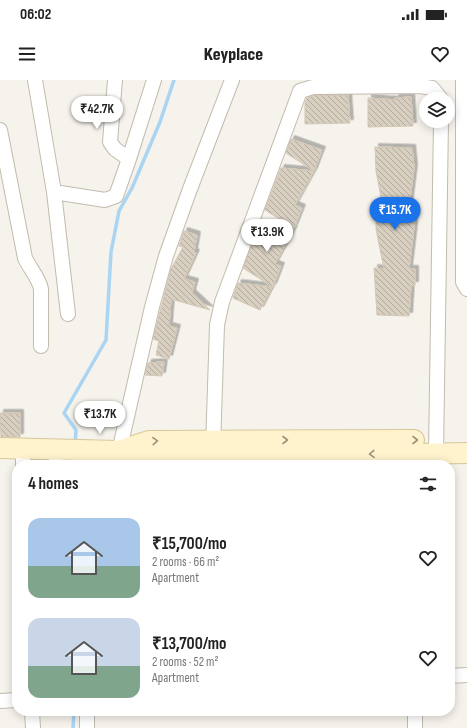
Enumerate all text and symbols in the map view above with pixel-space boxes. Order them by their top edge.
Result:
text: 06:02 [20,5,51,24]
icon: menu [16,43,38,65]
icon: heart [429,43,451,65]
text: Keyplace [204,44,263,65]
map controls [419,92,455,128]
button: layers [419,92,455,128]
pin: ₹42.7K [64,96,130,130]
text: ₹42.7K [80,101,114,117]
pin: ₹15.7K [362,197,428,231]
text: ₹15.7K [379,202,411,218]
pin: ₹13.9K [234,219,300,253]
text: ₹13.9K [250,224,284,240]
pin: ₹13.7K [67,401,133,435]
text: ₹13.7K [84,406,117,422]
one-way arrow [282,436,288,444]
one-way arrow [412,436,418,444]
one-way arrow [152,437,158,445]
one-way arrow [369,450,375,459]
icon: filters [417,473,439,495]
text: 4 homes [28,474,79,494]
icon: home [60,534,108,582]
text: ₹15,700/mo [152,534,227,554]
icon: heart [417,547,439,569]
text: 2 rooms · 66 m² [152,554,219,570]
text: Apartment [152,570,199,586]
icon: home [60,634,108,682]
text: ₹13,700/mo [152,634,227,654]
icon: heart [417,647,439,669]
text: 2 rooms · 52 m² [152,654,219,670]
text: Apartment [152,670,199,686]

